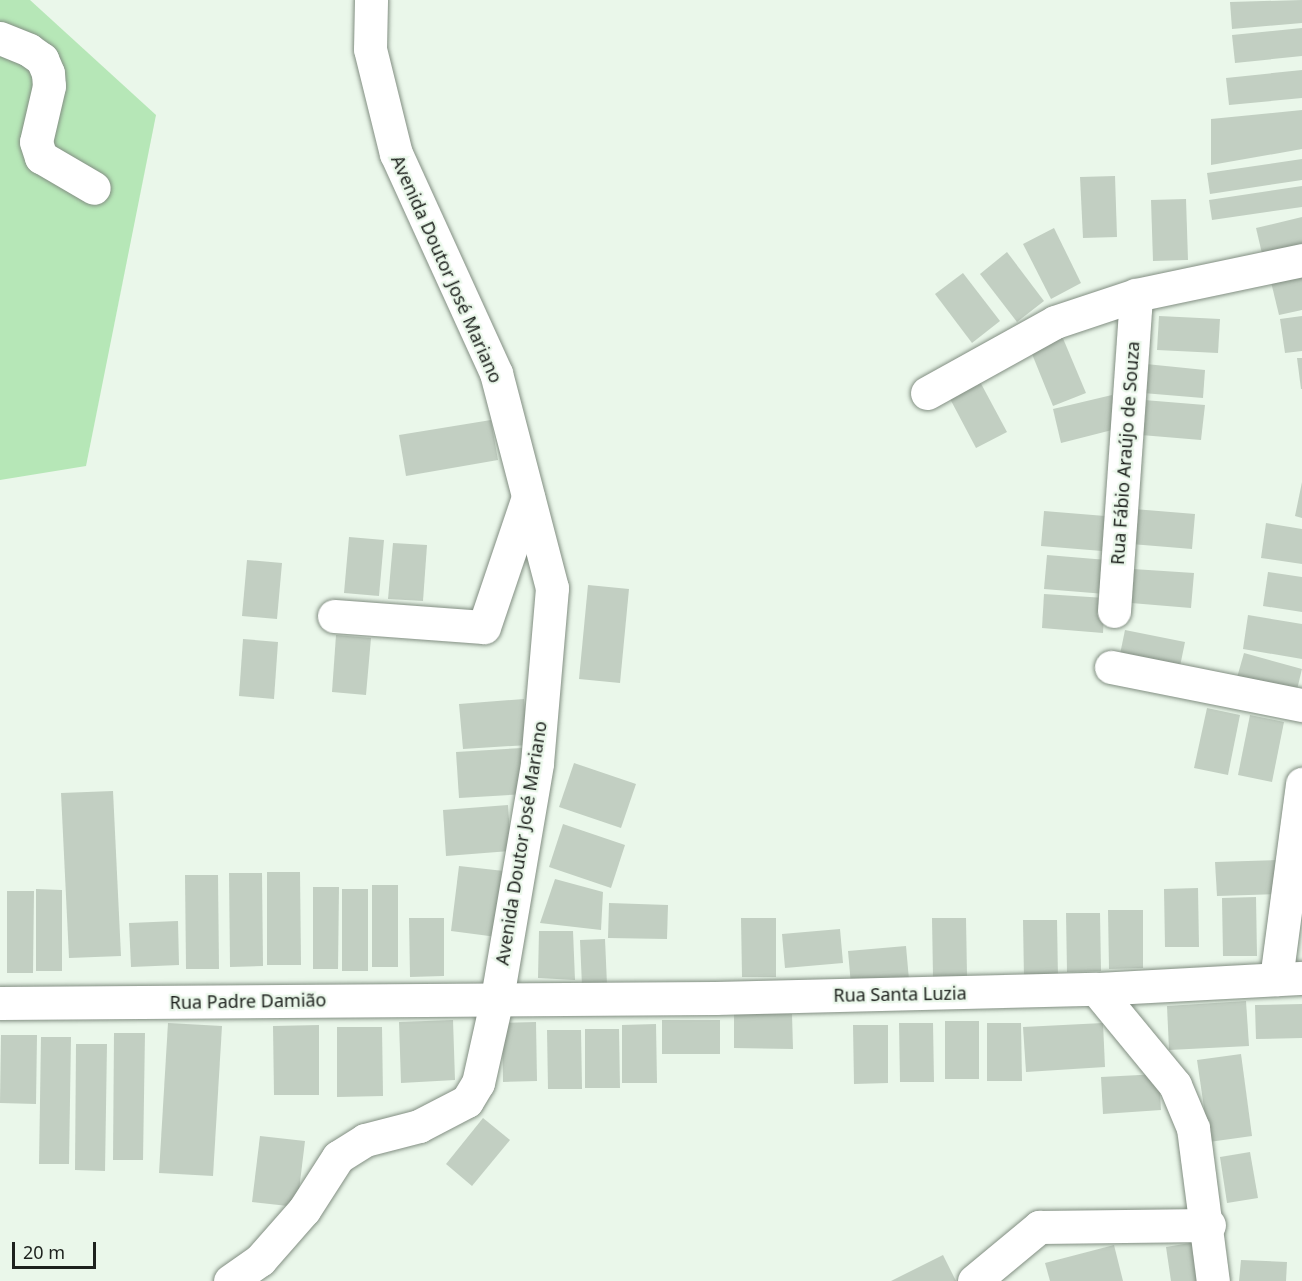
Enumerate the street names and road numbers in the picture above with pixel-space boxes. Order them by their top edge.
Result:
street label: Avenida Doutor José Mariano [387,152,507,386]
street label: Rua Fábio Araújo de Souza [1106,340,1144,566]
street label: Avenida Doutor José Mariano [491,719,551,967]
street label: Rua Santa Luzia [833,982,967,1006]
street label: Rua Padre Damião [169,989,327,1013]

